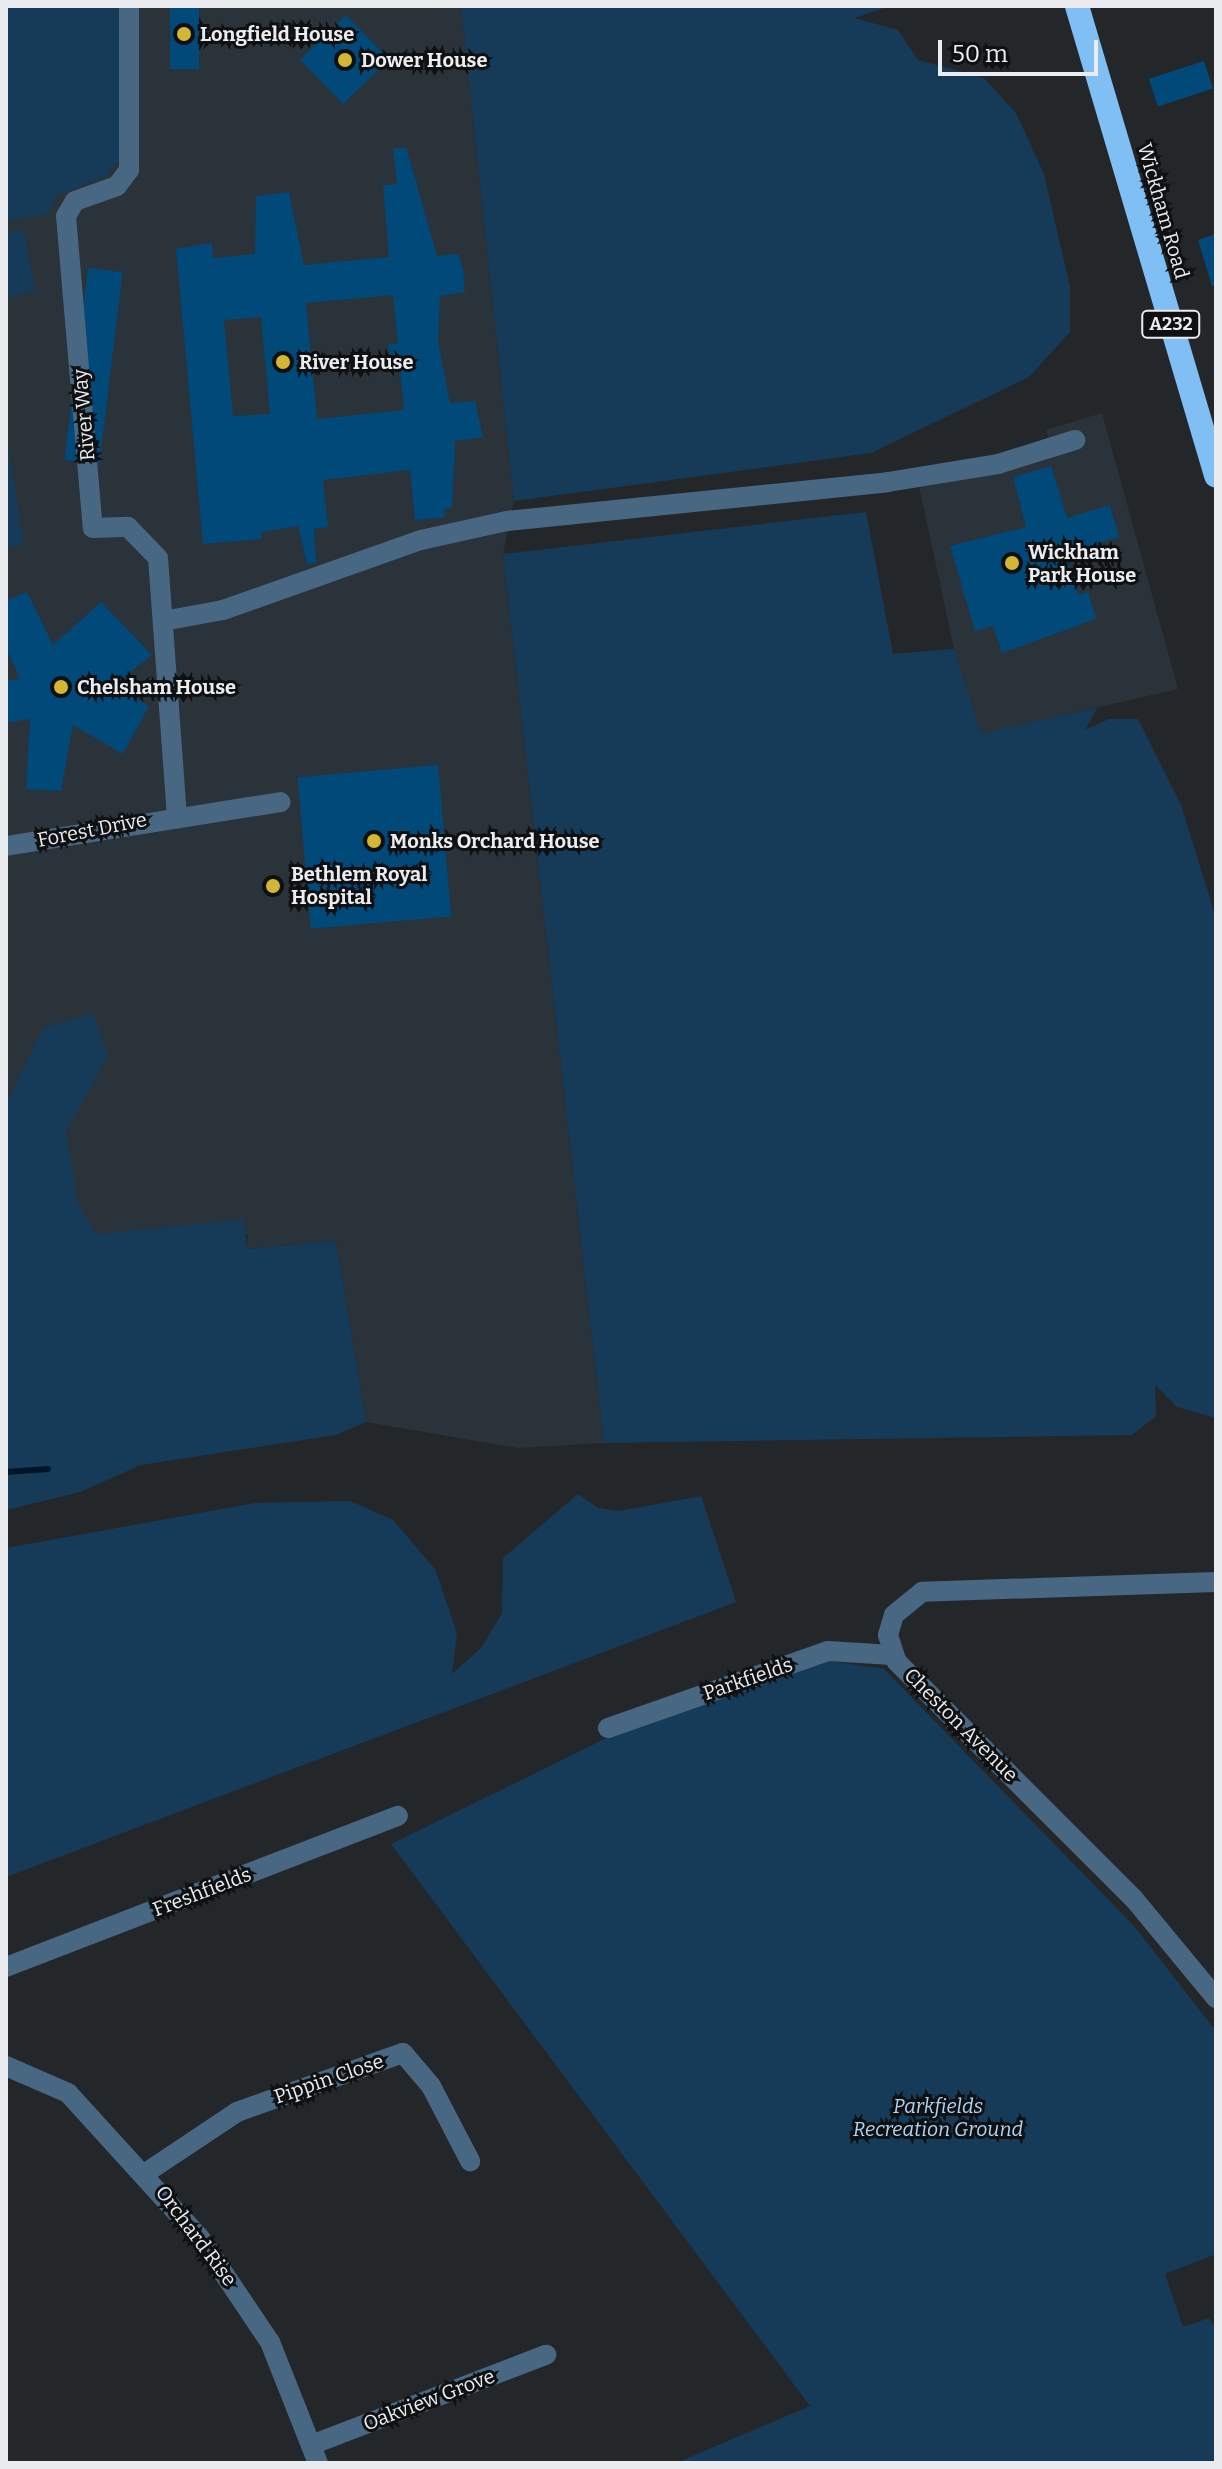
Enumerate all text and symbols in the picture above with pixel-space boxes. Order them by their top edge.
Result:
place label: Longfield House [200,22,354,46]
scale bar [942,24,1102,74]
marker: Longfield House [175,25,193,43]
text: 50 m [952,40,1008,68]
place label: Dower House [361,48,487,72]
marker: Dower House [336,51,354,69]
street label: Wickham Road [1132,140,1194,282]
road number: A232 [1141,310,1201,338]
place label: River House [299,350,413,374]
marker: River House [274,353,292,371]
street label: River Way [68,368,100,462]
place label: Wickham Park House [1028,540,1136,587]
marker: Wickham Park House [1003,554,1021,572]
place label: Chelsham House [77,675,236,699]
marker: Chelsham House [52,678,70,696]
street label: Forest Drive [35,808,149,852]
place label: Monks Orchard House [390,829,599,853]
marker: Monks Orchard House [365,832,383,850]
place label: Bethlem Royal Hospital [291,862,427,909]
marker: Bethlem Royal Hospital [262,875,284,897]
street label: Parkfields [700,1653,796,1705]
street label: Cheston Avenue [899,1663,1023,1787]
street label: Freshfields [149,1862,255,1922]
street label: Pippin Close [271,2049,387,2109]
park label: Parkfields Recreation Ground [853,2095,1023,2142]
street label: Orchard Rise [150,2181,242,2291]
street label: Oakview Grove [360,2364,498,2436]

